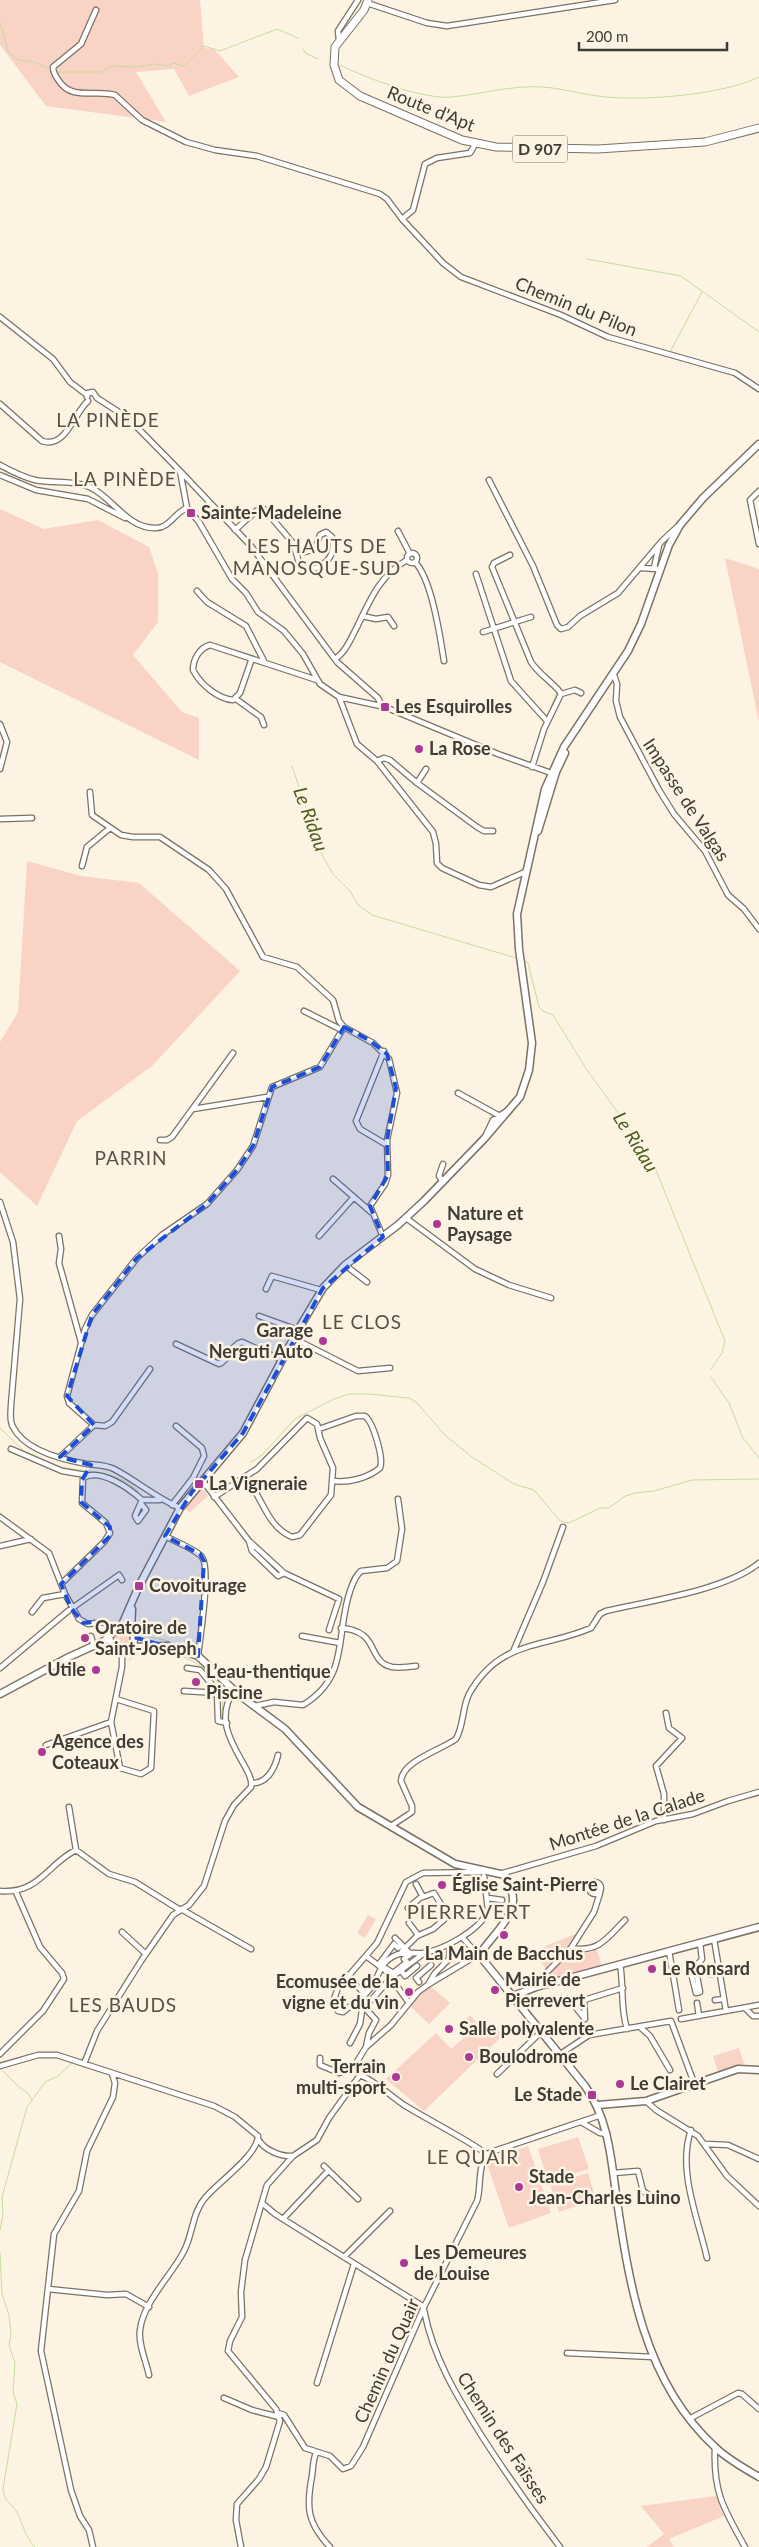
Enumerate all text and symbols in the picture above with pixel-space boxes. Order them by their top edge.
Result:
scale bar [579,20,726,52]
text: 200 m [586,27,628,45]
street label: Route d'Apt [384,80,479,136]
road number: D 907 [512,136,568,162]
street label: Chemin du Pilon [512,272,641,341]
district label: LA PINÈDE [56,408,160,431]
district label: LA PINÈDE [73,467,177,490]
place label: Sainte-Madeleine [201,501,342,523]
marker: Sainte-Madeleine [185,507,197,519]
district label: LES HAUTS DE MANOSQUE-SUD [233,534,401,579]
place label: Les Esquirolles [395,695,512,717]
marker: Les Esquirolles [379,701,391,713]
street label: Impasse de Valgas [639,734,735,865]
place label: La Rose [429,737,491,759]
marker: La Rose [413,743,425,755]
water label: Le Ridau [289,783,334,854]
water label: Le Ridau [609,1107,664,1176]
district label: PARRIN [95,1146,167,1169]
place label: Nature et Paysage [447,1202,523,1245]
marker: Nature et Paysage [431,1218,443,1230]
district label: LE CLOS [322,1310,402,1333]
place label: Garage Nerguti Auto [209,1319,313,1362]
marker: Garage Nerguti Auto [317,1335,329,1347]
place label: La Vigneraie [209,1472,308,1494]
marker: La Vigneraie [193,1478,205,1490]
place label: Covoiturage [149,1574,247,1596]
marker: Covoiturage [133,1580,145,1592]
place label: Oratoire de Saint-Joseph [95,1616,197,1659]
marker: Oratoire de Saint-Joseph [79,1632,91,1644]
place label: Utile [47,1658,86,1680]
place label: L’eau-thentique Piscine [206,1660,331,1703]
marker: Utile [90,1664,102,1676]
marker: L’eau-thentique Piscine [190,1676,202,1688]
place label: Agence des Coteaux [51,1730,144,1773]
marker: Agence des Coteaux [36,1746,48,1758]
street label: Montée de la Calade [546,1784,707,1855]
place label: Église Saint-Pierre [452,1873,598,1895]
marker: Église Saint-Pierre [436,1879,448,1891]
district label: PIERREVERT [407,1899,531,1923]
marker: La Main de Bacchus [498,1929,510,1941]
place label: La Main de Bacchus [425,1942,583,1964]
place label: Le Ronsard [662,1957,750,1979]
marker: Le Ronsard [646,1963,658,1975]
place label: Mairie de Pierrevert [505,1968,585,2011]
place label: Ecomusée de la vigne et du vin [276,1970,399,2013]
marker: Mairie de Pierrevert [489,1984,501,1996]
marker: Ecomusée de la vigne et du vin [403,1986,415,1998]
district label: LES BAUDS [69,1993,177,2016]
place label: Salle polyvalente [459,2017,595,2039]
marker: Salle polyvalente [443,2023,455,2035]
place label: Boulodrome [479,2045,578,2067]
marker: Boulodrome [463,2051,475,2063]
place label: Terrain multi-sport [296,2055,386,2098]
marker: Terrain multi-sport [390,2071,402,2083]
place label: Le Clairet [630,2072,706,2094]
marker: Le Clairet [614,2078,626,2090]
place label: Le Stade [514,2083,582,2105]
marker: Le Stade [586,2089,598,2101]
district label: LE QUAIR [427,2145,519,2168]
place label: Stade Jean-Charles Luino [529,2165,681,2208]
marker: Stade Jean-Charles Luino [513,2181,525,2193]
place label: Les Demeures de Louise [414,2241,527,2284]
marker: Les Demeures de Louise [398,2257,410,2269]
street label: Chemin du Quair [349,2294,424,2426]
street label: Chemin des Faïsses [453,2368,555,2508]

